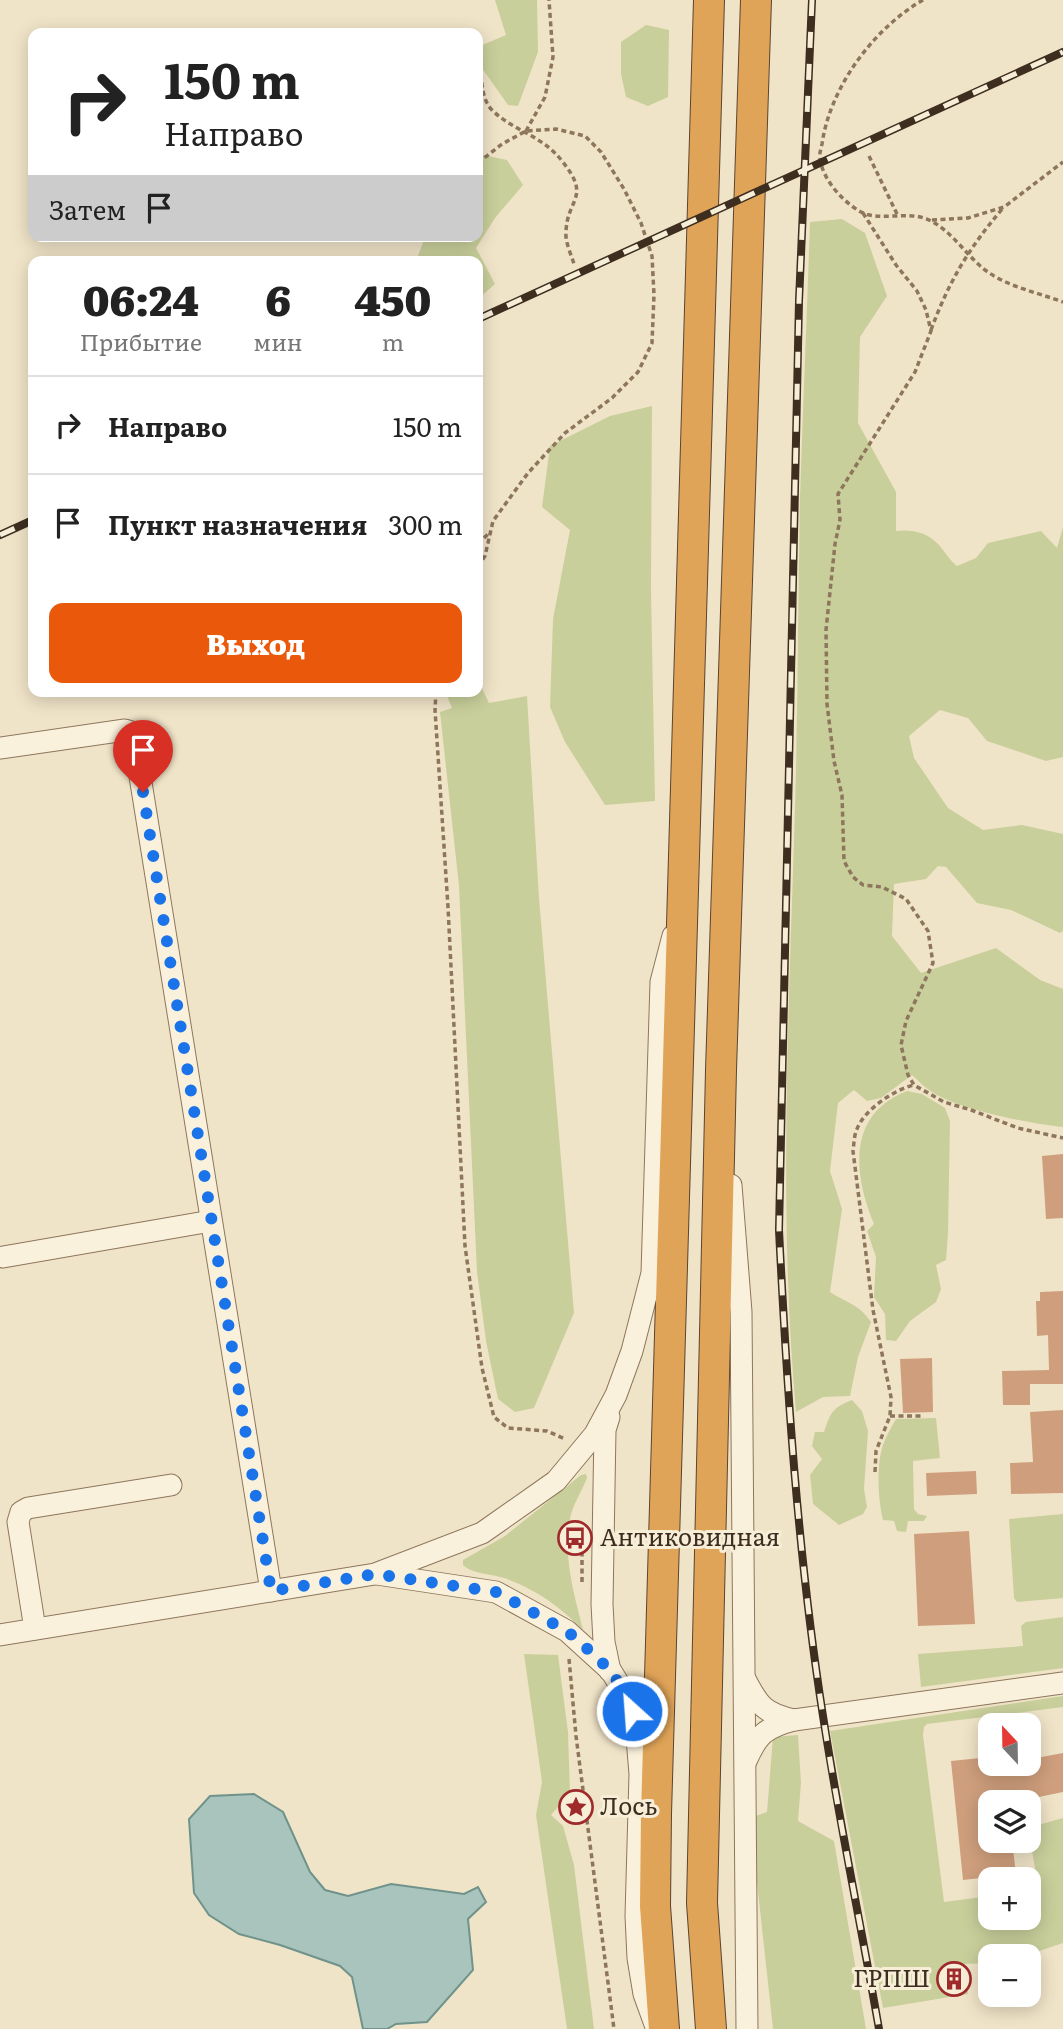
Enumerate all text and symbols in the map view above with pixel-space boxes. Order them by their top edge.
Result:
text: 150 m [164,41,300,114]
icon: right [49,56,140,147]
text: Направо [164,108,304,156]
text: Затем [49,189,126,228]
icon: arrive [140,189,178,227]
text: 06:24 [83,267,199,329]
text: 6 [265,267,291,329]
text: 450 [354,267,431,329]
text: Прибытие [80,324,202,358]
text: мин [254,324,303,358]
text: m [382,324,404,358]
icon: right [49,406,87,444]
text: Направо [108,406,227,445]
text: 150 m [393,406,462,445]
icon: arrive [49,504,87,542]
text: Пункт назначения [108,504,367,543]
text: 300 m [388,504,463,543]
button: Выход [49,603,462,683]
pin [113,720,173,792]
icon: arrive [124,731,162,769]
place label: Антиковидная [600,1518,780,1553]
bus stop icon: Антиковидная [556,1519,594,1557]
position arrow [595,1674,669,1748]
north arrow [978,1713,1041,1776]
map controls [978,1713,1041,2007]
place label: Лось [600,1787,657,1822]
place icon: Лось [557,1788,595,1826]
button: layers [978,1790,1041,1853]
button: + [978,1867,1041,1930]
button: − [978,1944,1041,2007]
place label: ГРПШ [853,1959,930,1994]
building icon: ГРПШ [935,1960,973,1998]

